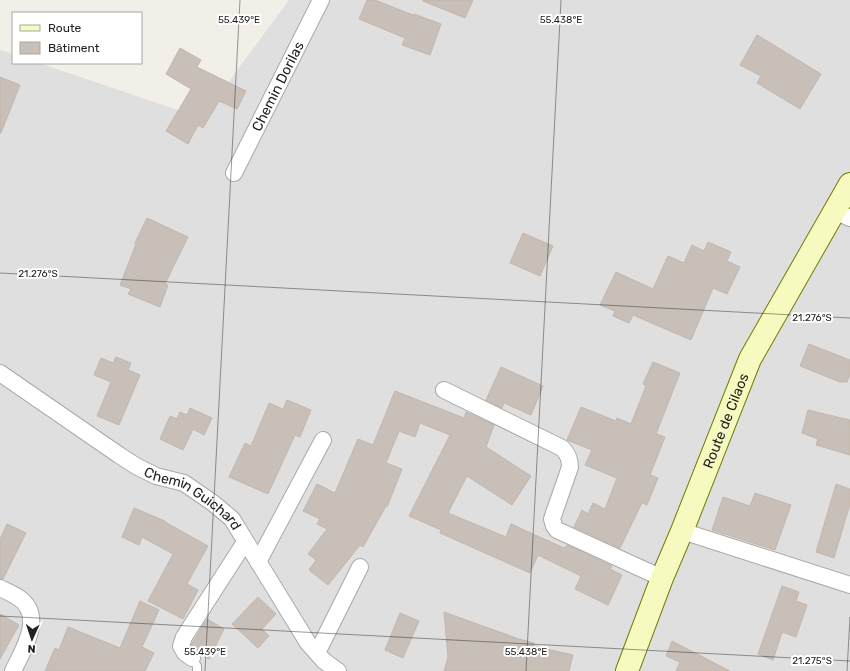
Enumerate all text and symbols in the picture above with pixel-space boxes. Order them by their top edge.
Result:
legend [12,12,142,64]
text: 55.439°E [218,14,260,26]
text: 55.438°E [540,14,582,26]
text: Route [48,21,82,35]
street label: Chemin Dorilas [248,39,308,134]
text: Bâtiment [48,41,100,55]
text: 21.276°S [18,268,58,280]
text: 21.276°S [792,312,832,324]
street label: Route de Cilaos [700,371,753,471]
street label: Chemin Guichard [141,463,245,533]
north arrow [12,619,52,659]
text: N [27,642,36,655]
text: 55.439°E [184,646,226,658]
text: 55.438°E [505,646,547,658]
text: 21.275°S [792,655,832,667]

